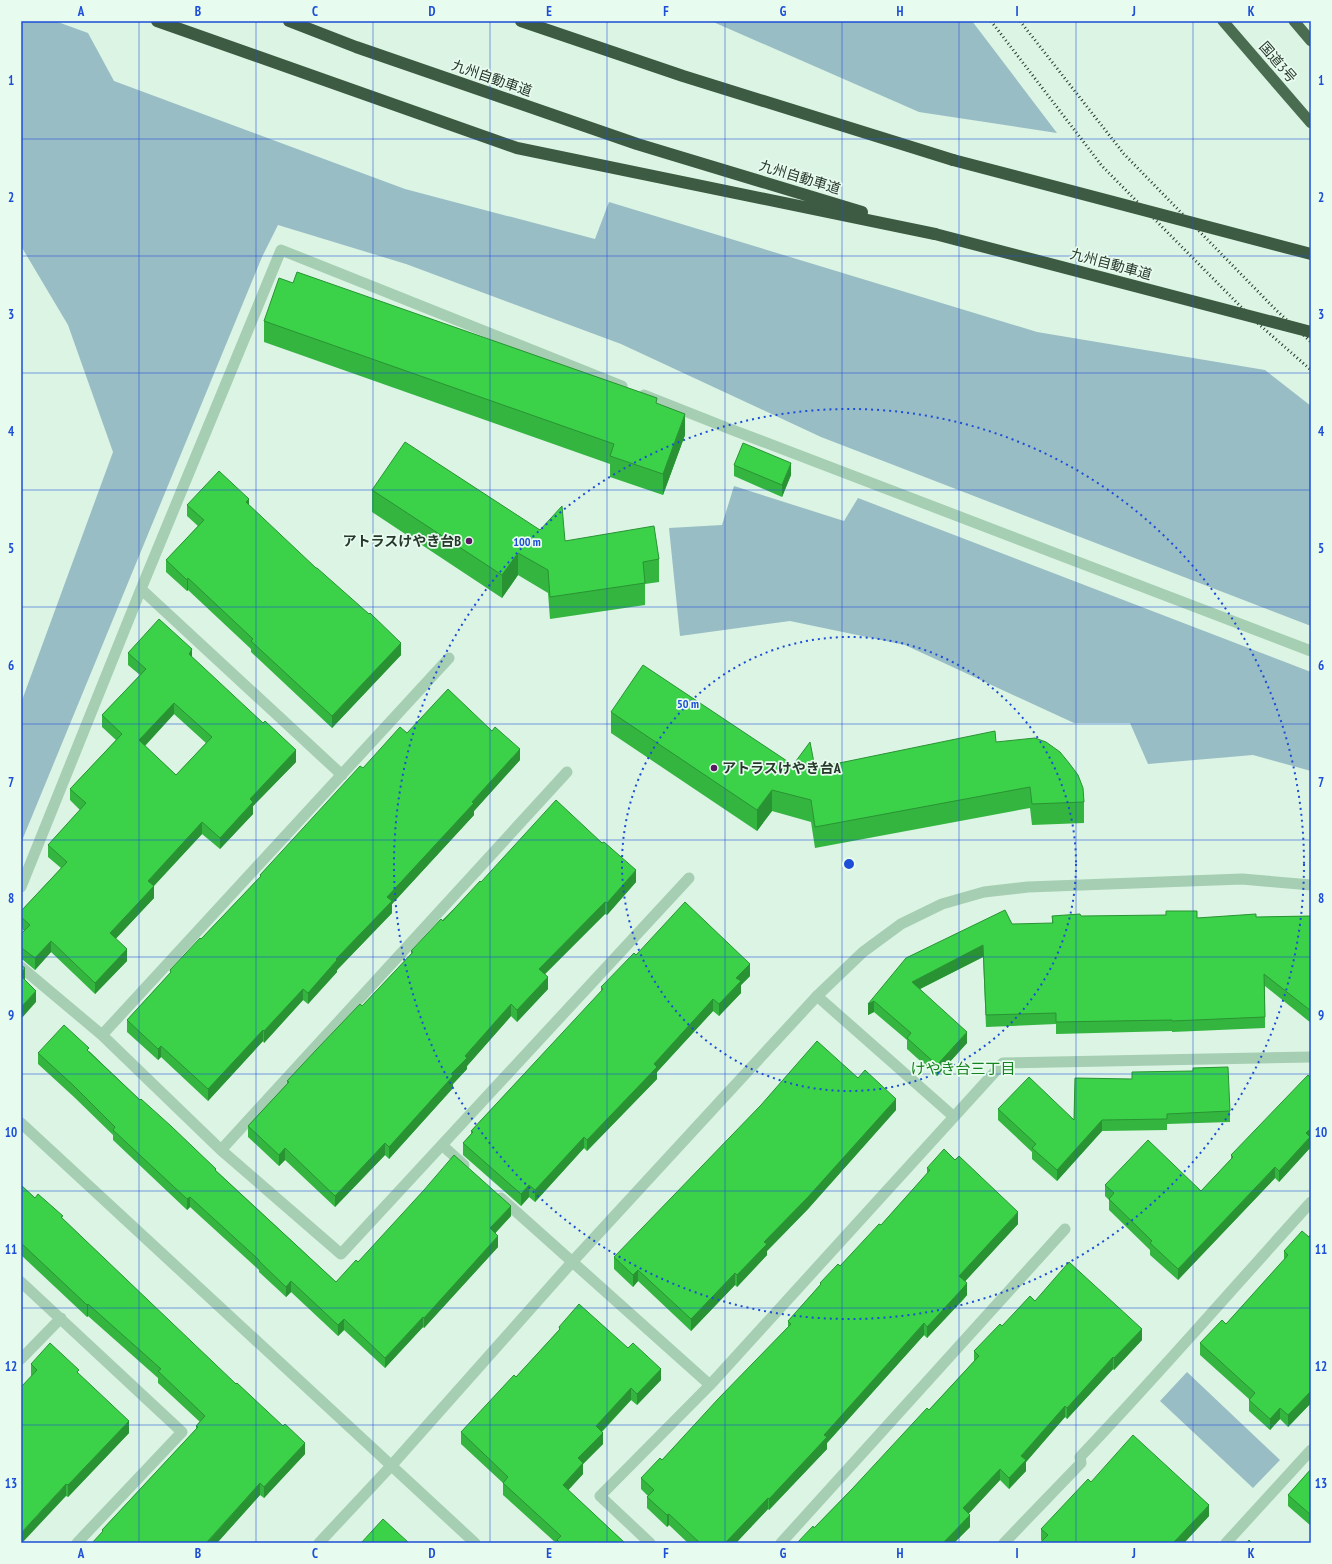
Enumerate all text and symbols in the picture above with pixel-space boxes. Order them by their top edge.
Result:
text: A [77,3,85,20]
text: B [195,3,201,20]
text: C [312,3,318,20]
text: D [429,3,436,20]
text: E [546,3,552,20]
text: F [663,3,669,20]
text: G [780,3,787,20]
text: H [897,3,904,20]
text: I [1015,3,1019,20]
text: J [1131,3,1136,20]
text: K [1248,3,1255,20]
street label: 国道3号 [1255,38,1301,86]
street label: 九州自動車道 [449,56,535,100]
text: 1 [8,72,14,89]
text: 1 [1318,72,1324,89]
street label: 九州自動車道 [757,156,843,198]
text: 2 [8,189,14,206]
text: 2 [1318,189,1324,206]
street label: 九州自動車道 [1068,244,1154,284]
text: 3 [8,306,14,323]
text: 3 [1318,306,1324,323]
text: 4 [8,423,15,440]
text: 4 [1318,423,1325,440]
place label: アトラスけやき台B [342,532,461,550]
text: 100 m [513,534,541,549]
marker: アトラスけやき台B [464,536,474,546]
text: 5 [8,540,14,557]
text: 5 [1318,540,1324,557]
text: 6 [8,657,14,674]
text: 6 [1318,657,1324,674]
text: 50 m [677,696,699,711]
place label: アトラスけやき台A [722,759,842,777]
marker: アトラスけやき台A [709,763,719,773]
text: 7 [8,774,14,791]
text: 7 [1318,774,1324,791]
centre of rings [842,857,856,871]
text: 8 [8,890,14,907]
text: 8 [1318,890,1324,907]
text: 9 [8,1007,14,1024]
text: 9 [1318,1007,1324,1024]
district label: けやき台三丁目 [910,1059,1016,1078]
text: 10 [5,1124,17,1141]
text: 10 [1315,1124,1327,1141]
text: 11 [5,1241,17,1258]
text: 11 [1315,1241,1327,1258]
text: 12 [5,1358,17,1375]
text: 12 [1315,1358,1327,1375]
text: 13 [5,1475,17,1492]
text: 13 [1315,1475,1327,1492]
text: A [77,1545,85,1562]
text: B [195,1545,201,1562]
text: C [312,1545,318,1562]
text: D [429,1545,436,1562]
text: E [546,1545,552,1562]
text: F [663,1545,669,1562]
text: G [780,1545,787,1562]
text: H [897,1545,904,1562]
text: I [1015,1545,1019,1562]
text: J [1131,1545,1136,1562]
text: K [1248,1545,1255,1562]

